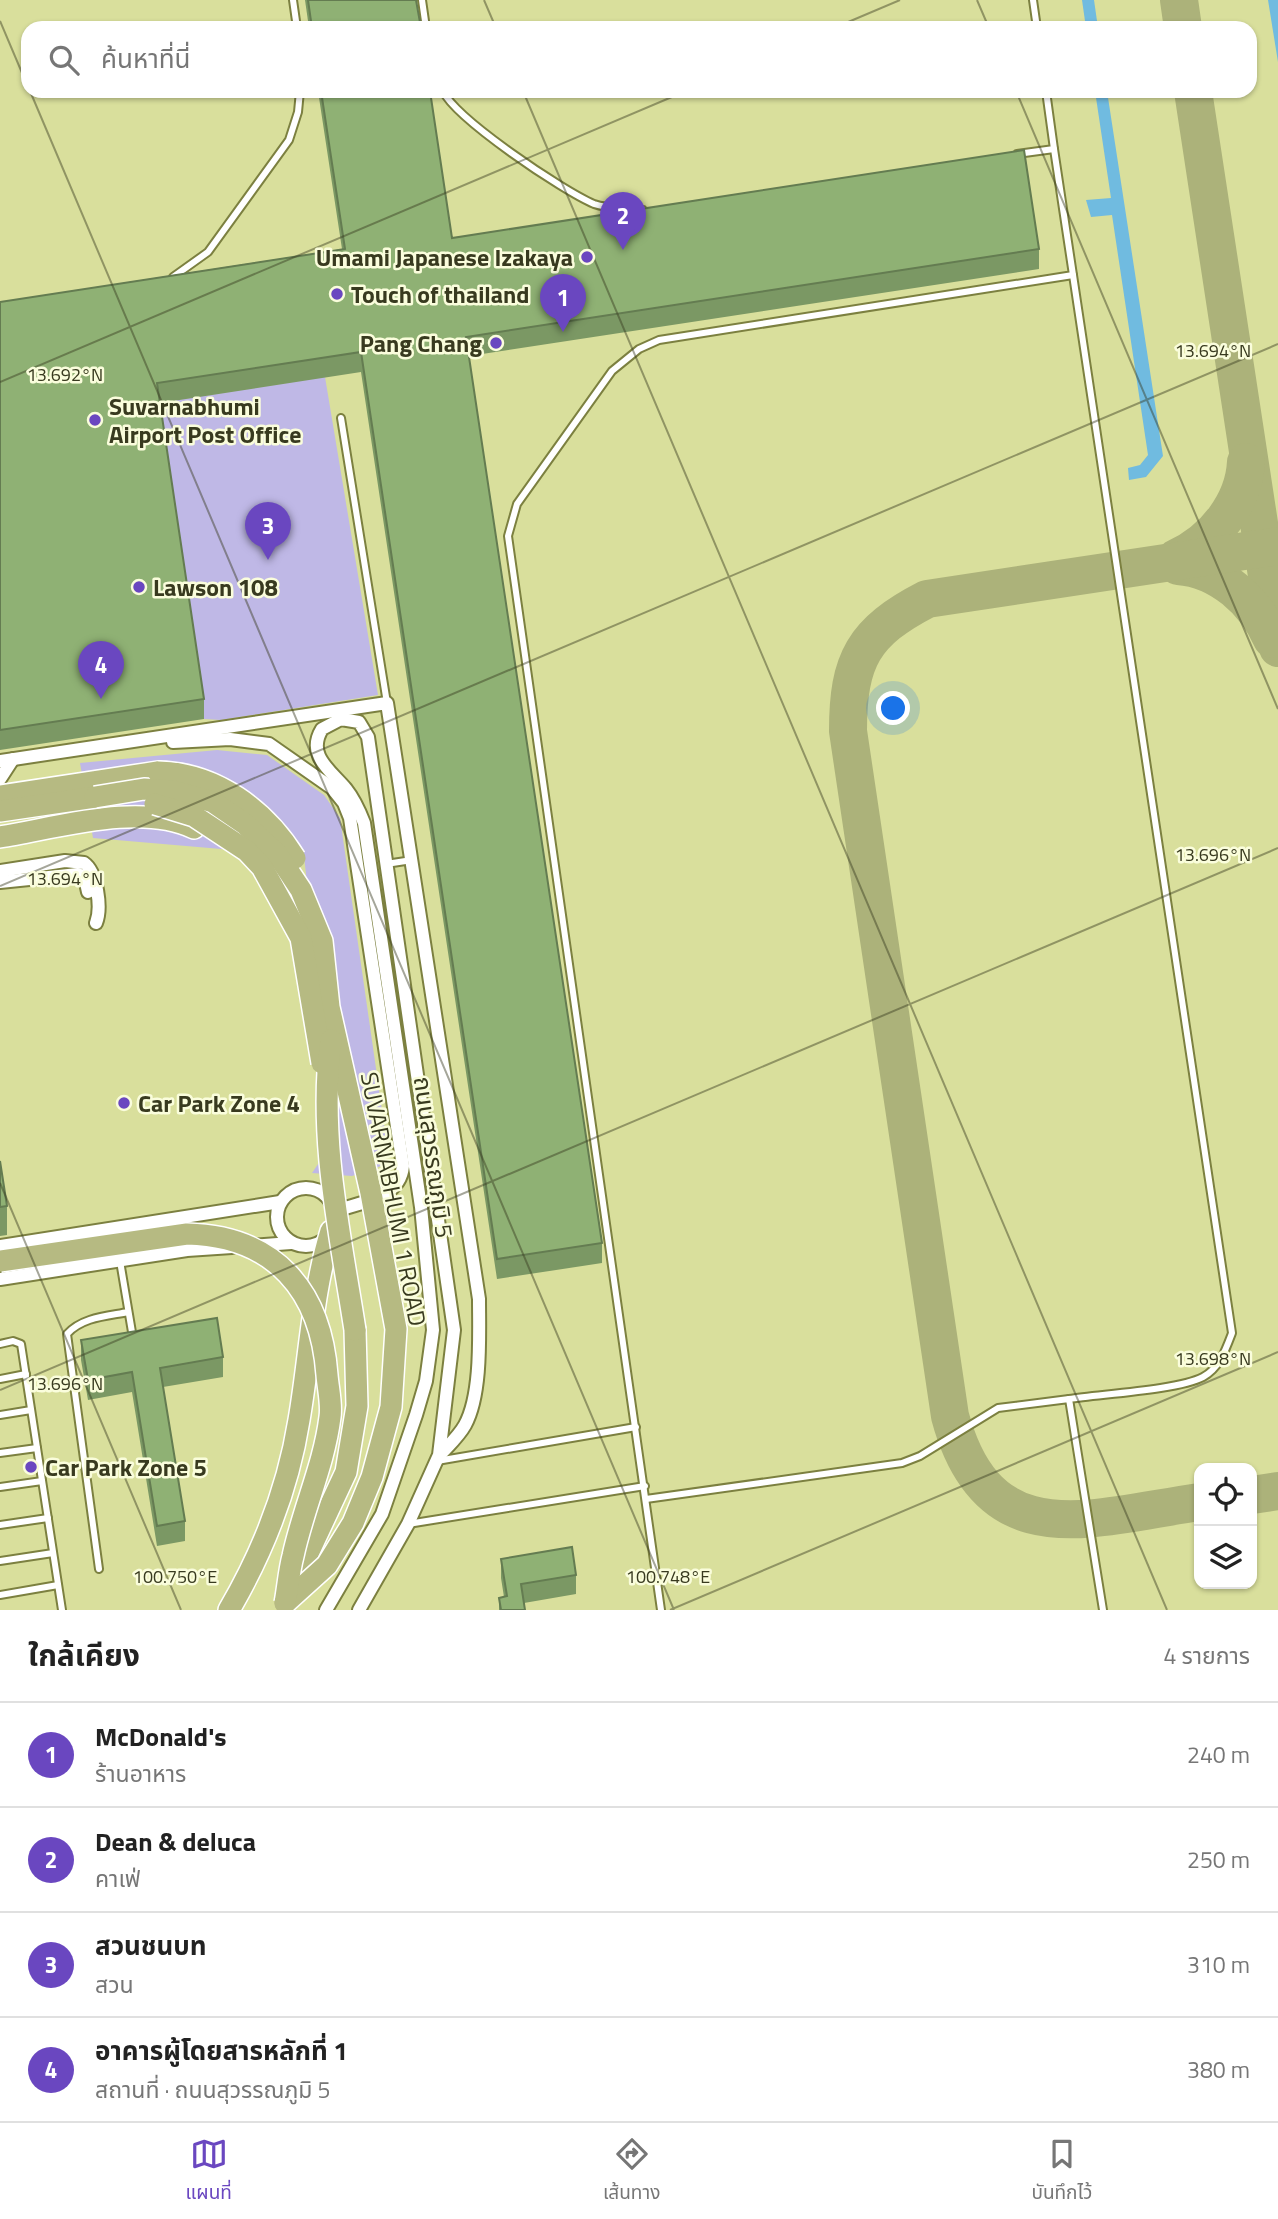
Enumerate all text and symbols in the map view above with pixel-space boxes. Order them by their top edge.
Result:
search box [21,21,1257,98]
text: ค้นหาที่นี่ [101,39,191,78]
icon: search [45,41,83,79]
pin: 2 [600,192,646,250]
place label: Umami Japanese Izakaya [316,239,573,275]
marker: Umami Japanese Izakaya [579,249,595,265]
pin: 1 [540,274,586,332]
place label: Touch of thailand [351,276,530,312]
marker: Touch of thailand [329,286,345,302]
place label: Pang Chang [360,325,482,361]
marker: Pang Chang [488,335,504,351]
text: 13.694°N [1175,337,1251,364]
text: 13.692°N [27,361,103,388]
place label: Suvarnabhumi Airport Post Office [109,388,301,452]
marker: Suvarnabhumi Airport Post Office [87,412,103,428]
pin: 3 [245,502,291,560]
place label: Lawson 108 [153,569,278,605]
marker: Lawson 108 [131,579,147,595]
pin: 4 [78,641,124,699]
your location [876,691,910,725]
text: 13.696°N [1175,841,1251,868]
text: 13.694°N [27,865,103,892]
street label: SUVARNABHUMI 1 ROAD [352,1069,436,1329]
street label: ถนนสุวรรณภูมิ 5 [405,1074,463,1240]
place label: Car Park Zone 4 [138,1085,300,1121]
marker: Car Park Zone 4 [116,1095,132,1111]
text: 13.698°N [1175,1345,1251,1372]
text: 13.696°N [27,1370,103,1397]
place label: Car Park Zone 5 [45,1449,207,1485]
marker: Car Park Zone 5 [23,1459,39,1475]
map controls [1194,1463,1257,1589]
button: locate [1194,1463,1257,1526]
button: layers [1194,1526,1257,1589]
text: 100.750°E [133,1563,217,1590]
text: 100.748°E [626,1563,710,1590]
text: ใกล้เคียง [28,1632,140,1678]
text: 4 รายการ [1163,1638,1250,1673]
text: McDonald's [95,1717,227,1756]
text: 1 [45,1737,57,1772]
text: 240 m [1187,1737,1250,1772]
text: ร้านอาหาร [95,1756,186,1791]
text: Dean & deluca [95,1822,256,1861]
text: 2 [45,1842,57,1877]
text: 250 m [1187,1842,1250,1877]
text: คาเฟ่ [95,1861,141,1896]
text: สวนชนบท [95,1926,206,1965]
text: 3 [45,1947,57,1982]
text: 310 m [1187,1947,1250,1982]
text: สวน [95,1967,134,2002]
text: อาคารผู้โดยสารหลักที่ 1 [95,2031,348,2070]
text: 4 [45,2052,57,2087]
text: 380 m [1187,2052,1250,2087]
text: สถานที่ · ถนนสุวรรณภูมิ 5 [95,2072,330,2107]
tab: แผนที่ [186,2135,232,2208]
tab: เส้นทาง [603,2135,660,2208]
tab: บันทึกไว้ [1031,2135,1092,2208]

